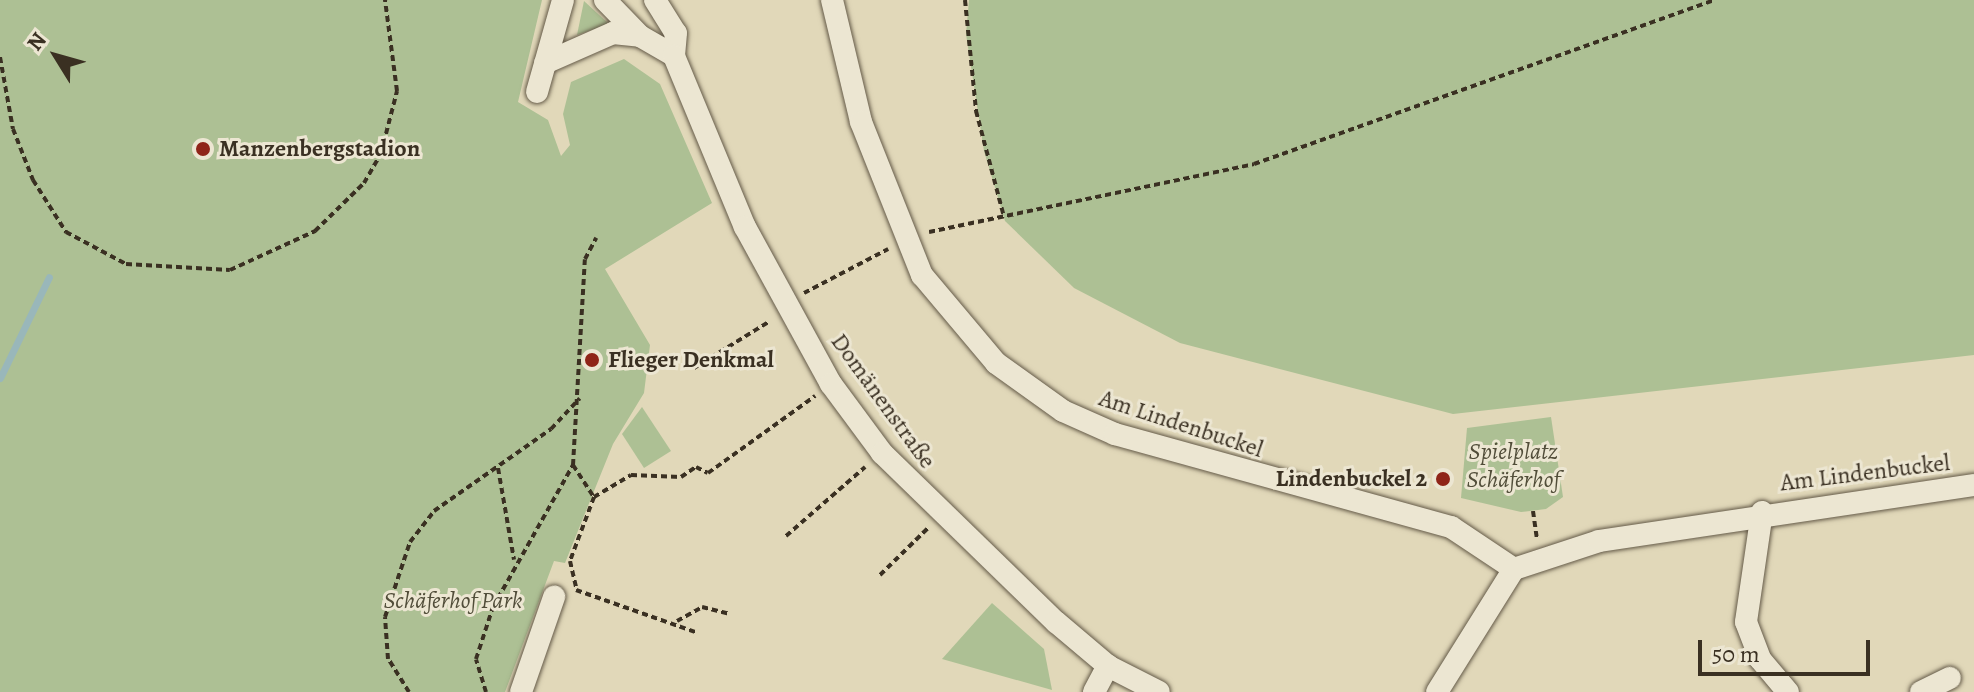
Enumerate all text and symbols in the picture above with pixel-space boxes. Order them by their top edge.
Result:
north arrow [16,16,96,96]
text: N [20,26,54,57]
place label: Manzenbergstadion [219,135,420,163]
marker: Manzenbergstadion [194,140,212,158]
street label: Domänenstraße [824,328,942,474]
place label: Flieger Denkmal [608,346,774,374]
marker: Flieger Denkmal [583,351,601,369]
street label: Am Lindenbuckel [1095,384,1267,464]
park label: Spielplatz Schäferhof [1466,438,1560,494]
street label: Am Lindenbuckel [1779,448,1951,498]
place label: Lindenbuckel 2 [1276,465,1427,493]
marker: Lindenbuckel 2 [1434,470,1452,488]
park label: Schäferhof Park [384,587,522,615]
scale bar [1702,624,1874,674]
text: 50 m [1712,638,1760,670]

